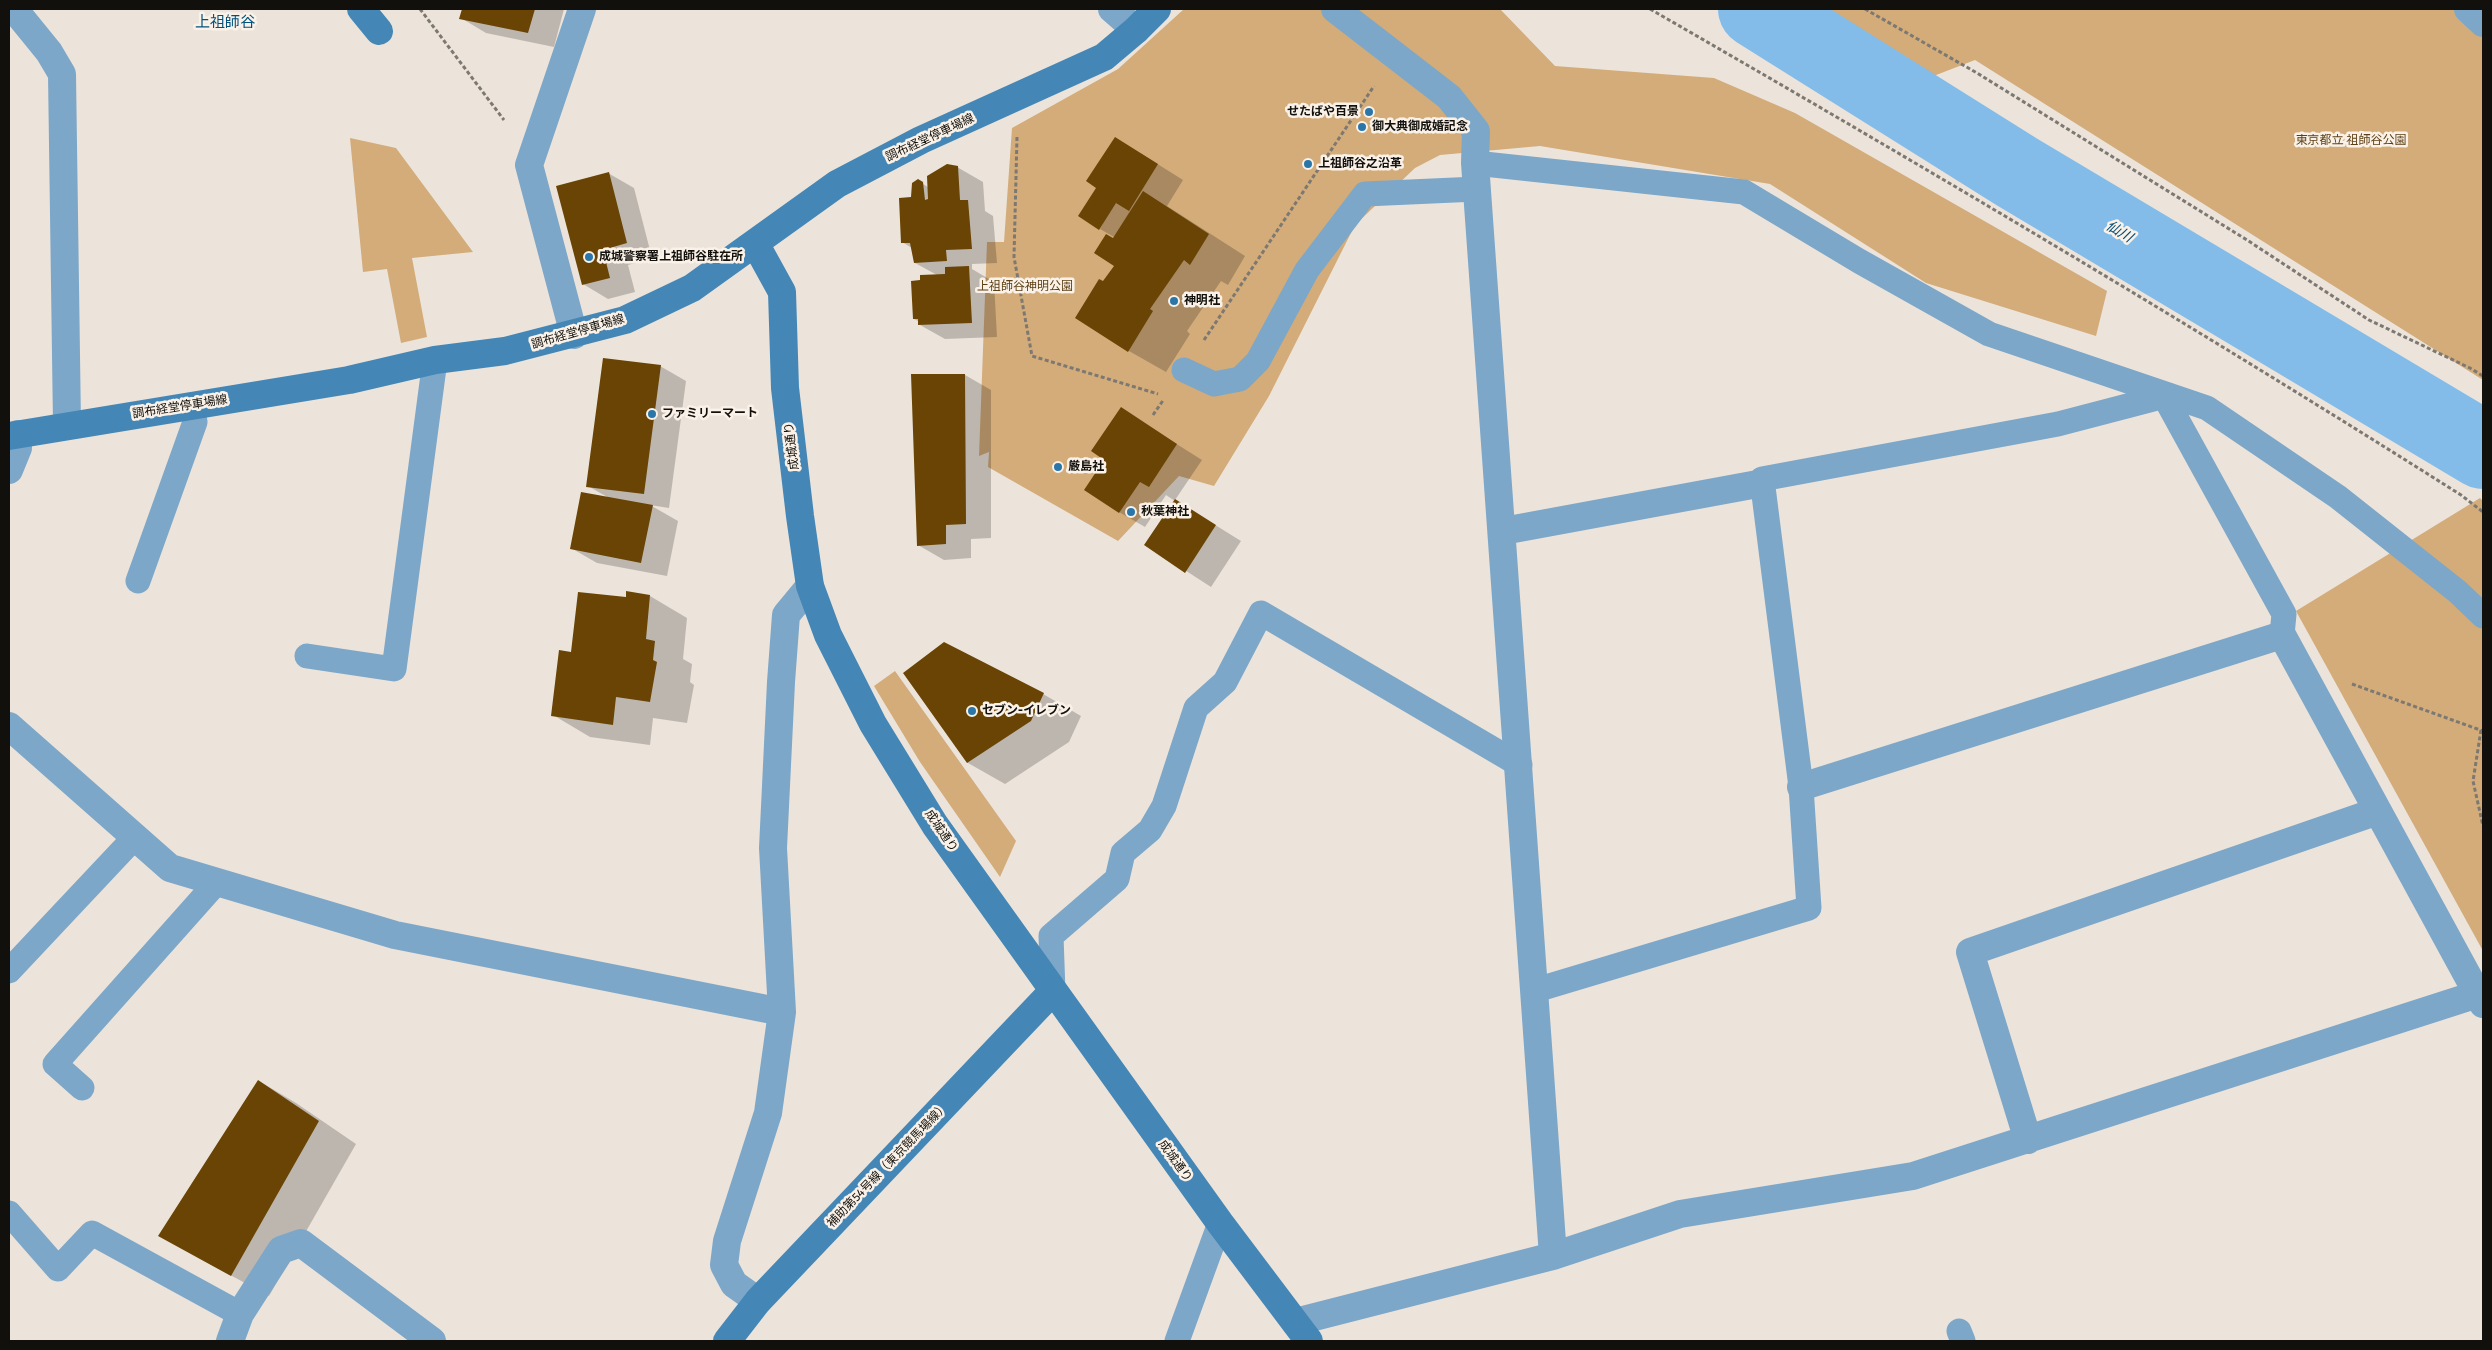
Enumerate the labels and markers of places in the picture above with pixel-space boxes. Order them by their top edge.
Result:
place label: せたばや百景 [1287,105,1359,119]
marker: せたばや百景 [1363,106,1375,118]
place label: 御大典御成婚記念 [1372,120,1468,134]
marker: 御大典御成婚記念 [1356,121,1368,133]
place label: 上祖師谷之沿革 [1318,157,1402,171]
marker: 上祖師谷之沿革 [1302,158,1314,170]
place label: 成城警察署上祖師谷駐在所 [599,250,743,264]
marker: 成城警察署上祖師谷駐在所 [583,251,595,263]
place label: 神明社 [1184,294,1220,308]
marker: 神明社 [1168,295,1180,307]
place label: ファミリーマート [662,407,758,421]
marker: ファミリーマート [646,408,658,420]
place label: 厳島社 [1068,460,1104,474]
marker: 厳島社 [1052,461,1064,473]
place label: 秋葉神社 [1141,505,1189,519]
marker: 秋葉神社 [1125,506,1137,518]
place label: セブン-イレブン [982,704,1071,718]
marker: セブン-イレブン [966,705,978,717]

